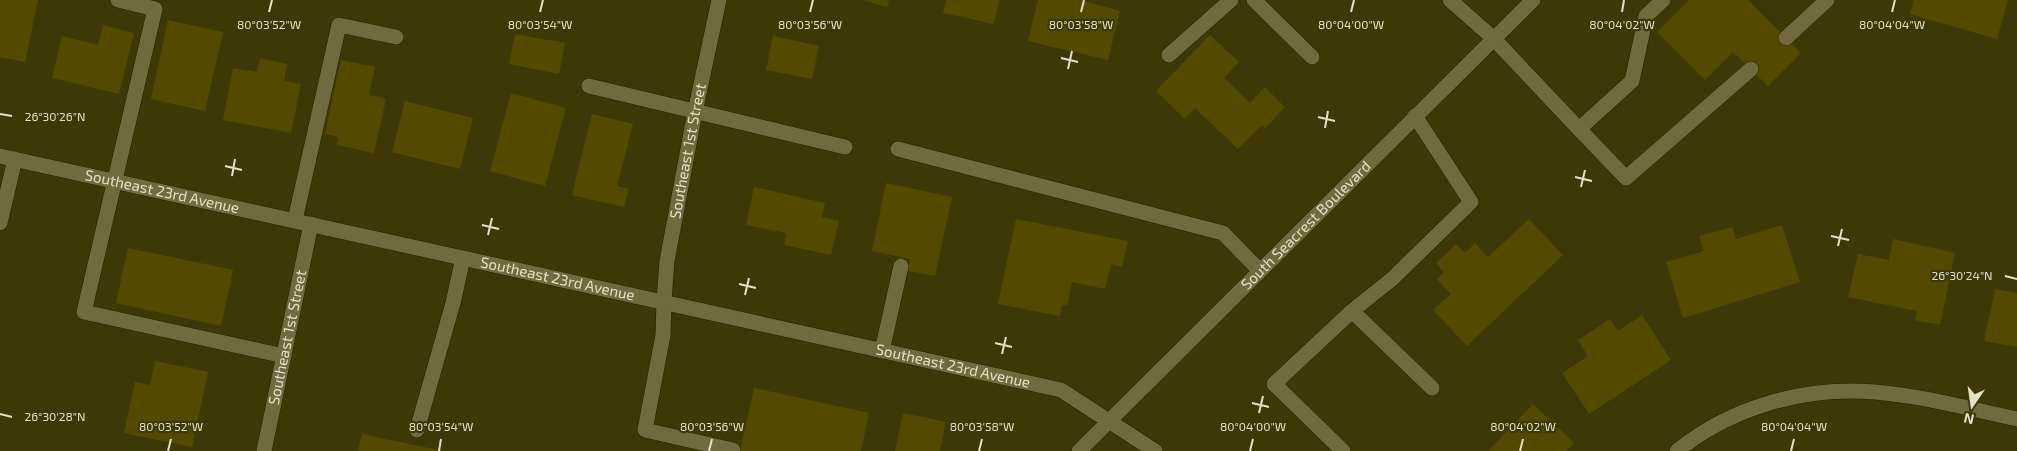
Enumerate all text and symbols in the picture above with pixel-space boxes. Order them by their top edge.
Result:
text: 80°03'52"W [237,17,301,31]
text: 80°03'54"W [508,17,572,31]
text: 80°03'56"W [778,17,842,31]
text: 80°03'58"W [1049,17,1113,31]
text: 80°04'00"W [1318,17,1384,31]
text: 80°04'02"W [1589,17,1655,31]
text: 80°04'04"W [1859,17,1925,31]
street label: Southeast 1st Street [665,81,709,220]
text: 26°30'26"N [25,109,85,123]
street label: South Seacrest Boulevard [1237,157,1374,293]
street label: Southeast 23rd Avenue [83,165,241,217]
street label: Southeast 23rd Avenue [479,252,637,304]
street label: Southeast 1st Street [264,268,309,406]
text: 26°30'24"N [1931,268,1993,282]
street label: Southeast 23rd Avenue [874,339,1032,391]
north arrow [1947,381,1997,431]
text: 26°30'28"N [24,409,86,423]
text: N [1962,410,1976,429]
text: 80°03'52"W [139,419,203,433]
text: 80°03'54"W [409,419,473,433]
text: 80°03'56"W [680,419,744,433]
text: 80°03'58"W [950,419,1014,433]
text: 80°04'00"W [1220,419,1286,433]
text: 80°04'02"W [1490,419,1556,433]
text: 80°04'04"W [1761,419,1827,433]

